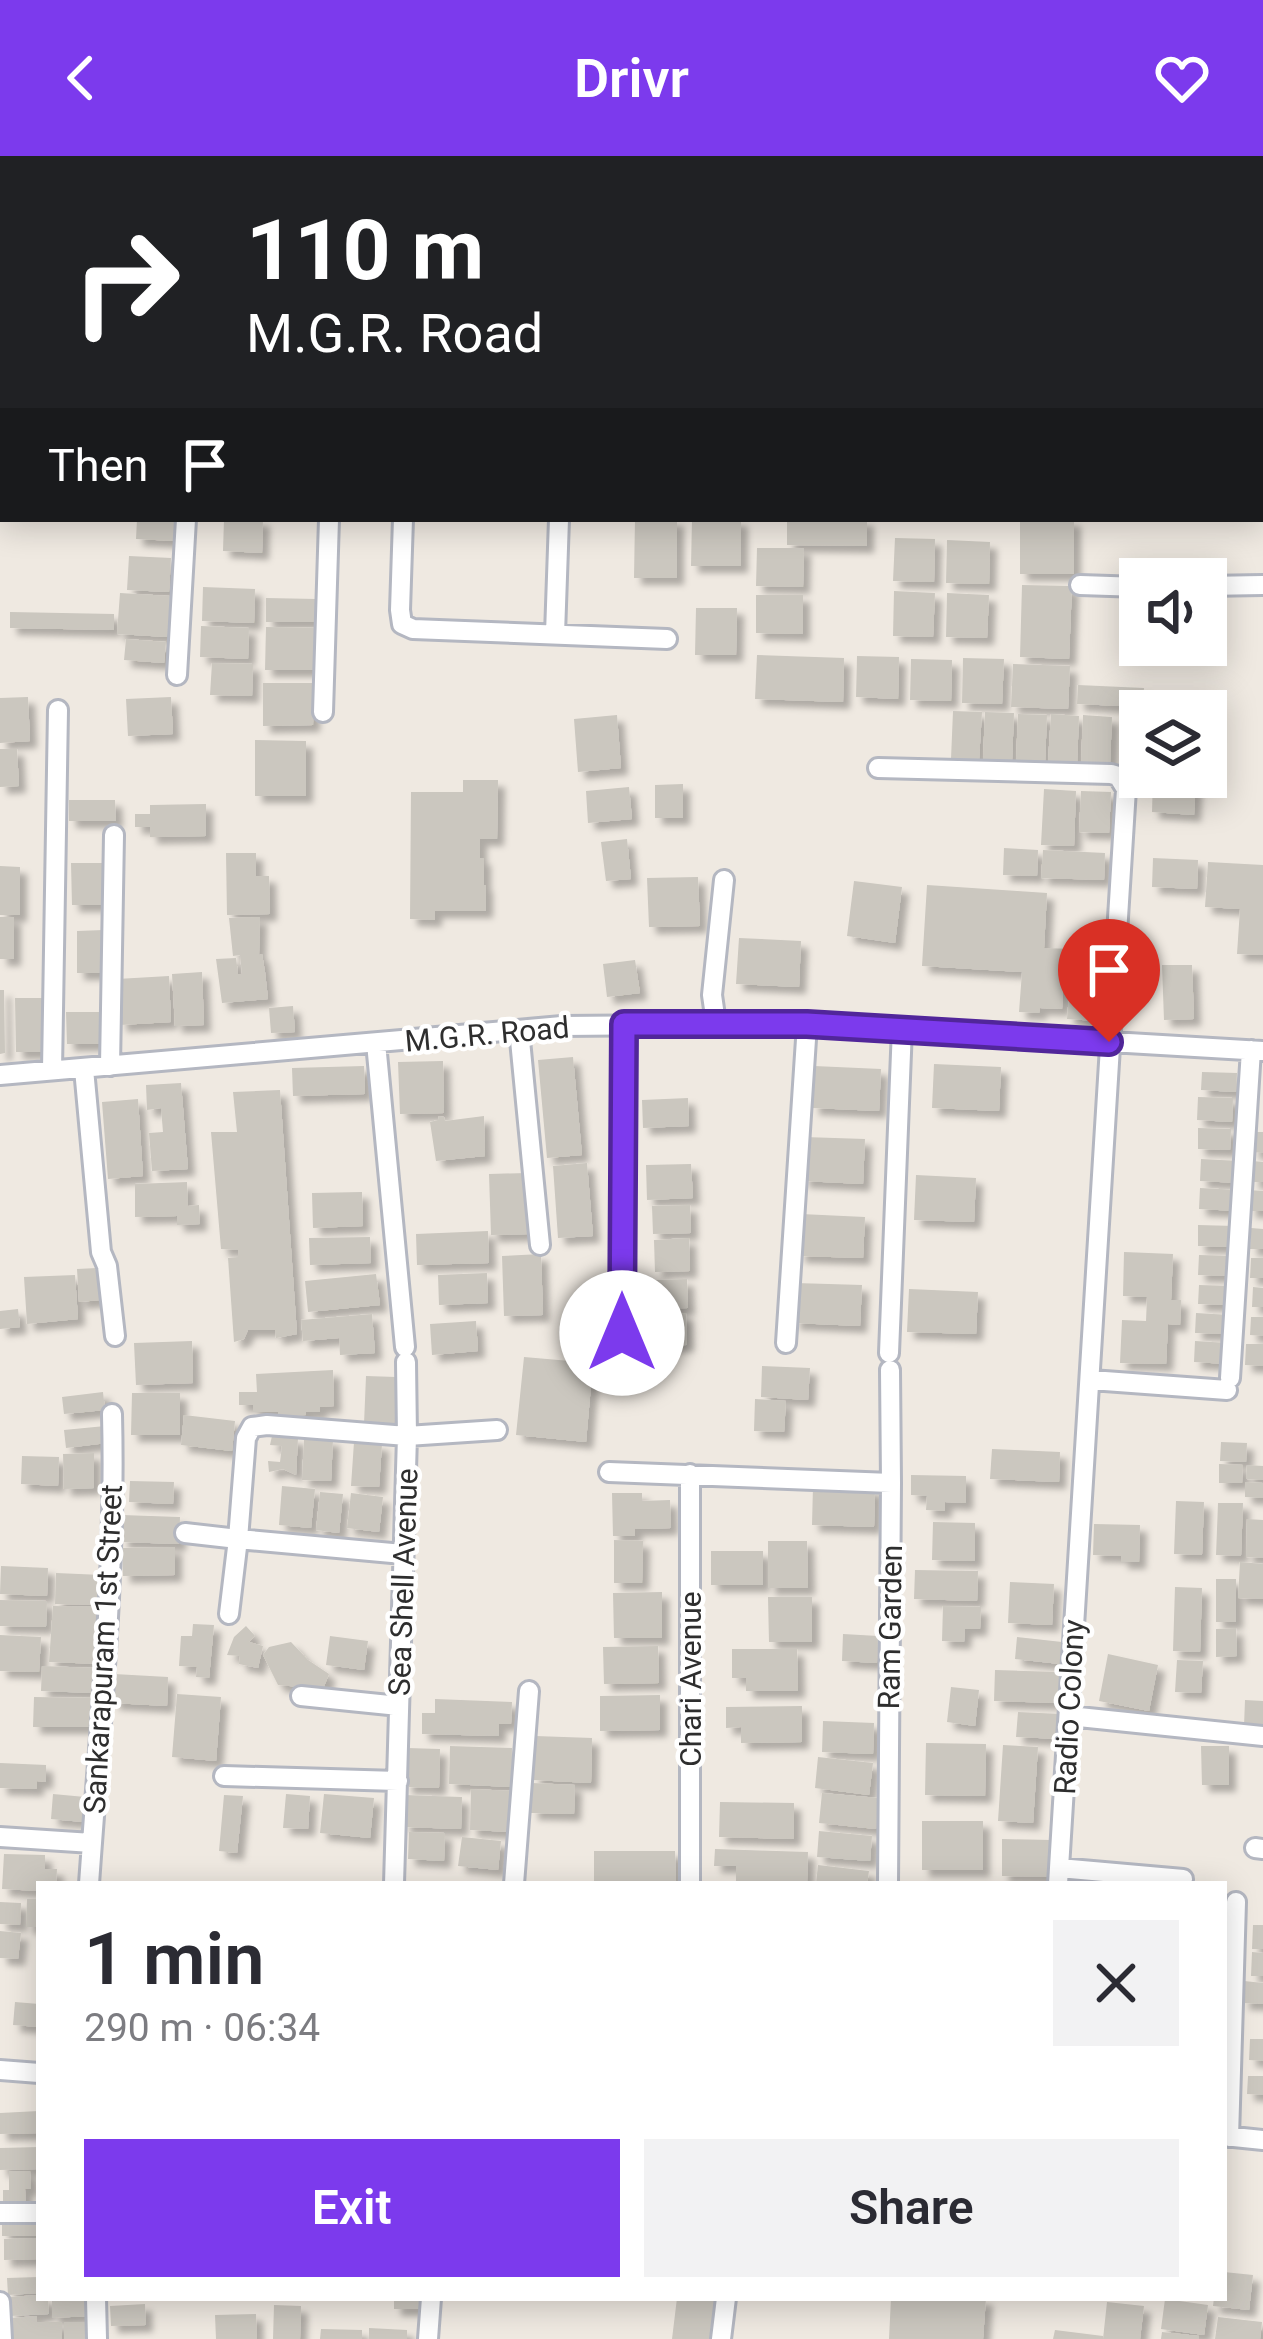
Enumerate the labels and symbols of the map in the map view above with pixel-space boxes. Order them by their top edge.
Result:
pin [1058,919,1160,1042]
street label: M.G.R. Road [403,1009,571,1059]
position arrow [559,1270,685,1396]
street label: Sea Shell Avenue [382,1468,424,1696]
street label: Sankarapuram 1st Street [77,1483,129,1815]
street label: Ram Garden [871,1544,909,1710]
street label: Chari Avenue [673,1591,708,1767]
street label: Radio Colony [1047,1619,1091,1795]

